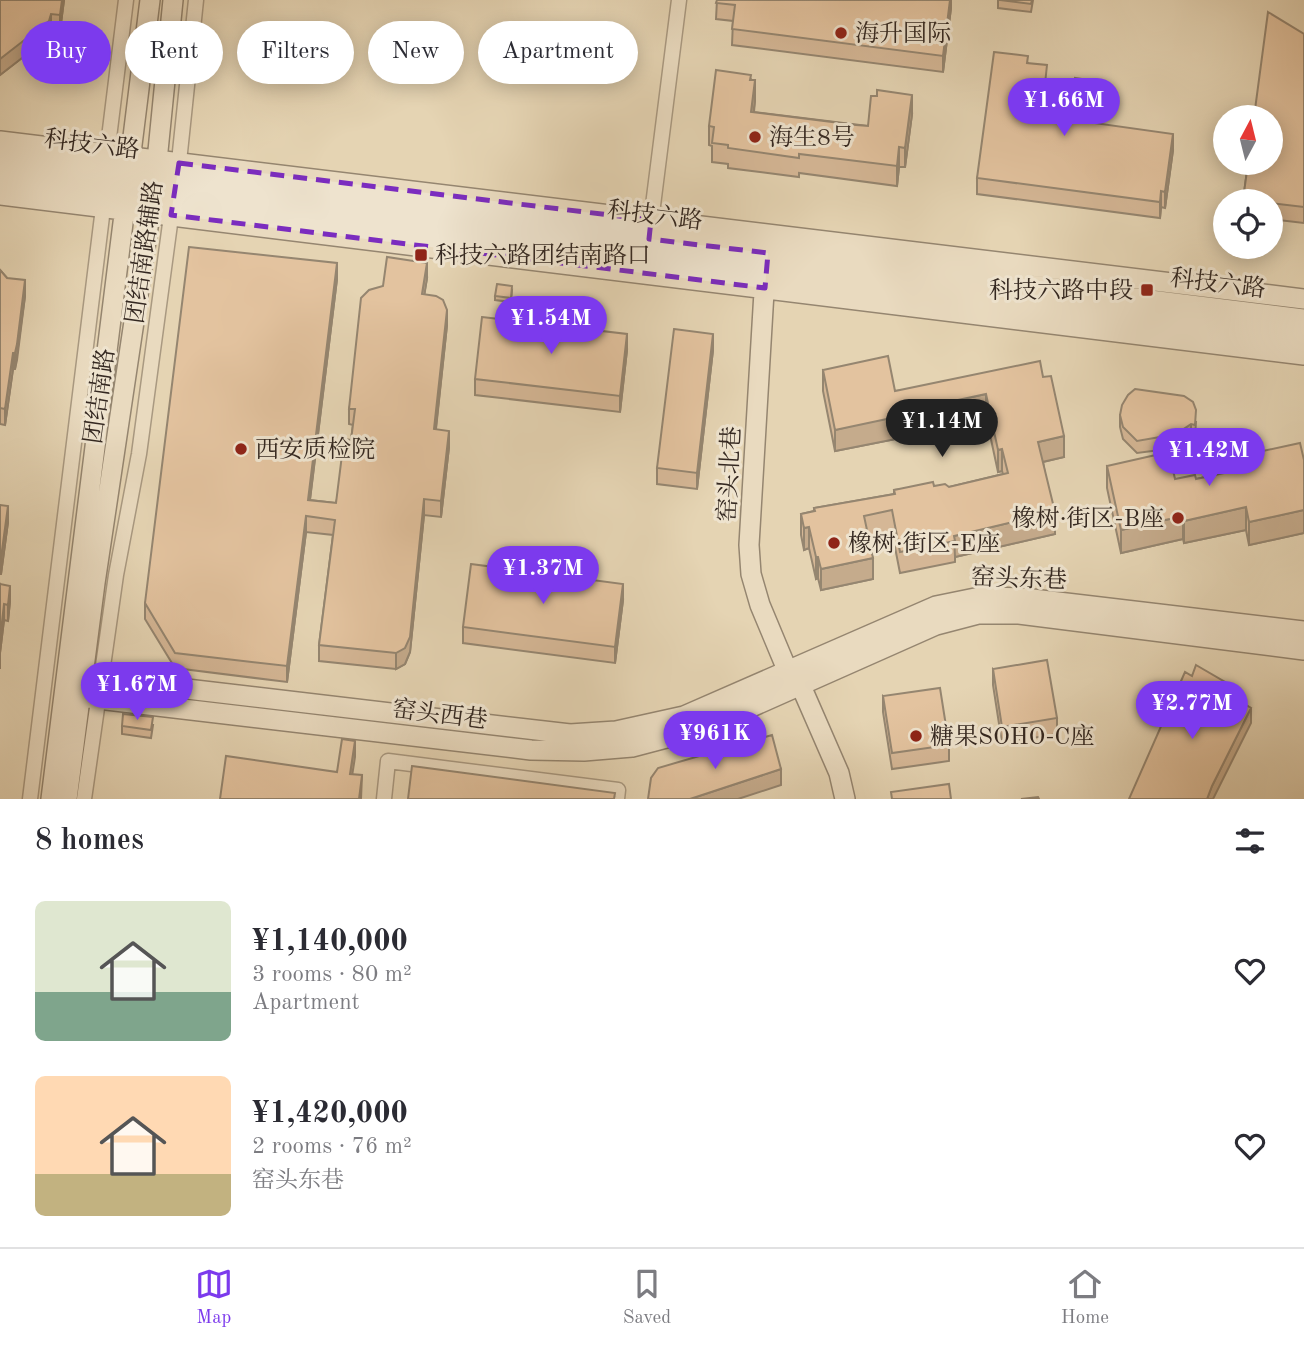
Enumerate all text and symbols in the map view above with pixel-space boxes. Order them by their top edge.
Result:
place label: 海升国际 [855,20,951,47]
chip: Buy [21,21,111,84]
chip: Rent [125,21,223,84]
chip: Filters [237,21,354,84]
chip: New [368,21,464,84]
chip: Apartment [478,21,638,84]
marker: 海升国际 [833,25,849,41]
pin: ¥1.66M [1007,78,1121,138]
text: ¥1.66M [1024,89,1104,112]
north arrow [1213,105,1283,175]
map controls [1213,105,1283,259]
place label: 海生8号 [769,124,855,151]
street label: 科技六路 [43,125,141,164]
marker: 海生8号 [747,129,763,145]
street label: 团结南路辅路 [121,179,168,325]
button: locate [1213,189,1283,259]
street label: 科技六路 [606,196,704,235]
place label: 科技六路团结南路口 [435,242,651,269]
marker: 科技六路团结南路口 [413,247,429,263]
street label: 科技六路 [1169,264,1267,303]
place label: 科技六路中段 [989,277,1133,304]
marker: 科技六路中段 [1139,282,1155,298]
pin: ¥1.54M [494,296,608,356]
text: ¥1.54M [511,307,591,330]
street label: 团结南路 [79,347,120,445]
pin: ¥1.14M [885,400,999,459]
text: ¥1.14M [902,410,982,433]
street label: 窑头北巷 [714,425,745,523]
pin: ¥1.42M [1152,428,1266,488]
place label: 西安质检院 [255,436,375,463]
text: ¥1.42M [1169,439,1249,462]
marker: 西安质检院 [233,441,249,457]
place label: 橡树·街区-B座 [1012,505,1164,532]
marker: 橡树·街区-B座 [1170,510,1186,526]
place label: 橡树·街区-E座 [848,530,1000,557]
marker: 橡树·街区-E座 [826,535,842,551]
pin: ¥1.37M [486,546,600,606]
text: ¥1.37M [503,557,583,580]
street label: 窑头东巷 [971,563,1067,594]
pin: ¥1.67M [80,662,194,722]
text: ¥1.67M [97,673,177,696]
pin: ¥2.77M [1135,682,1249,741]
text: ¥2.77M [1152,692,1232,715]
street label: 窑头西巷 [391,695,489,734]
pin: ¥961K [666,712,764,771]
text: ¥961K [679,722,751,745]
place label: 糖果SOHO-C座 [930,723,1094,750]
marker: 糖果SOHO-C座 [908,728,924,744]
icon: filters [1231,822,1269,860]
text: 8 homes [35,826,144,856]
text: ¥1,140,000 [252,927,408,957]
icon: home [91,929,175,1013]
icon: heart [1231,952,1269,990]
text: 3 rooms · 80 m² [252,963,412,986]
text: Apartment [252,991,360,1014]
text: ¥1,420,000 [252,1099,408,1129]
icon: home [91,1104,175,1188]
icon: heart [1231,1127,1269,1165]
text: 2 rooms · 76 m² [252,1135,412,1158]
text: 窑头东巷 [252,1169,344,1192]
tab: Map [195,1265,233,1330]
tab: Saved [623,1265,671,1330]
tab: Home [1061,1265,1109,1330]

